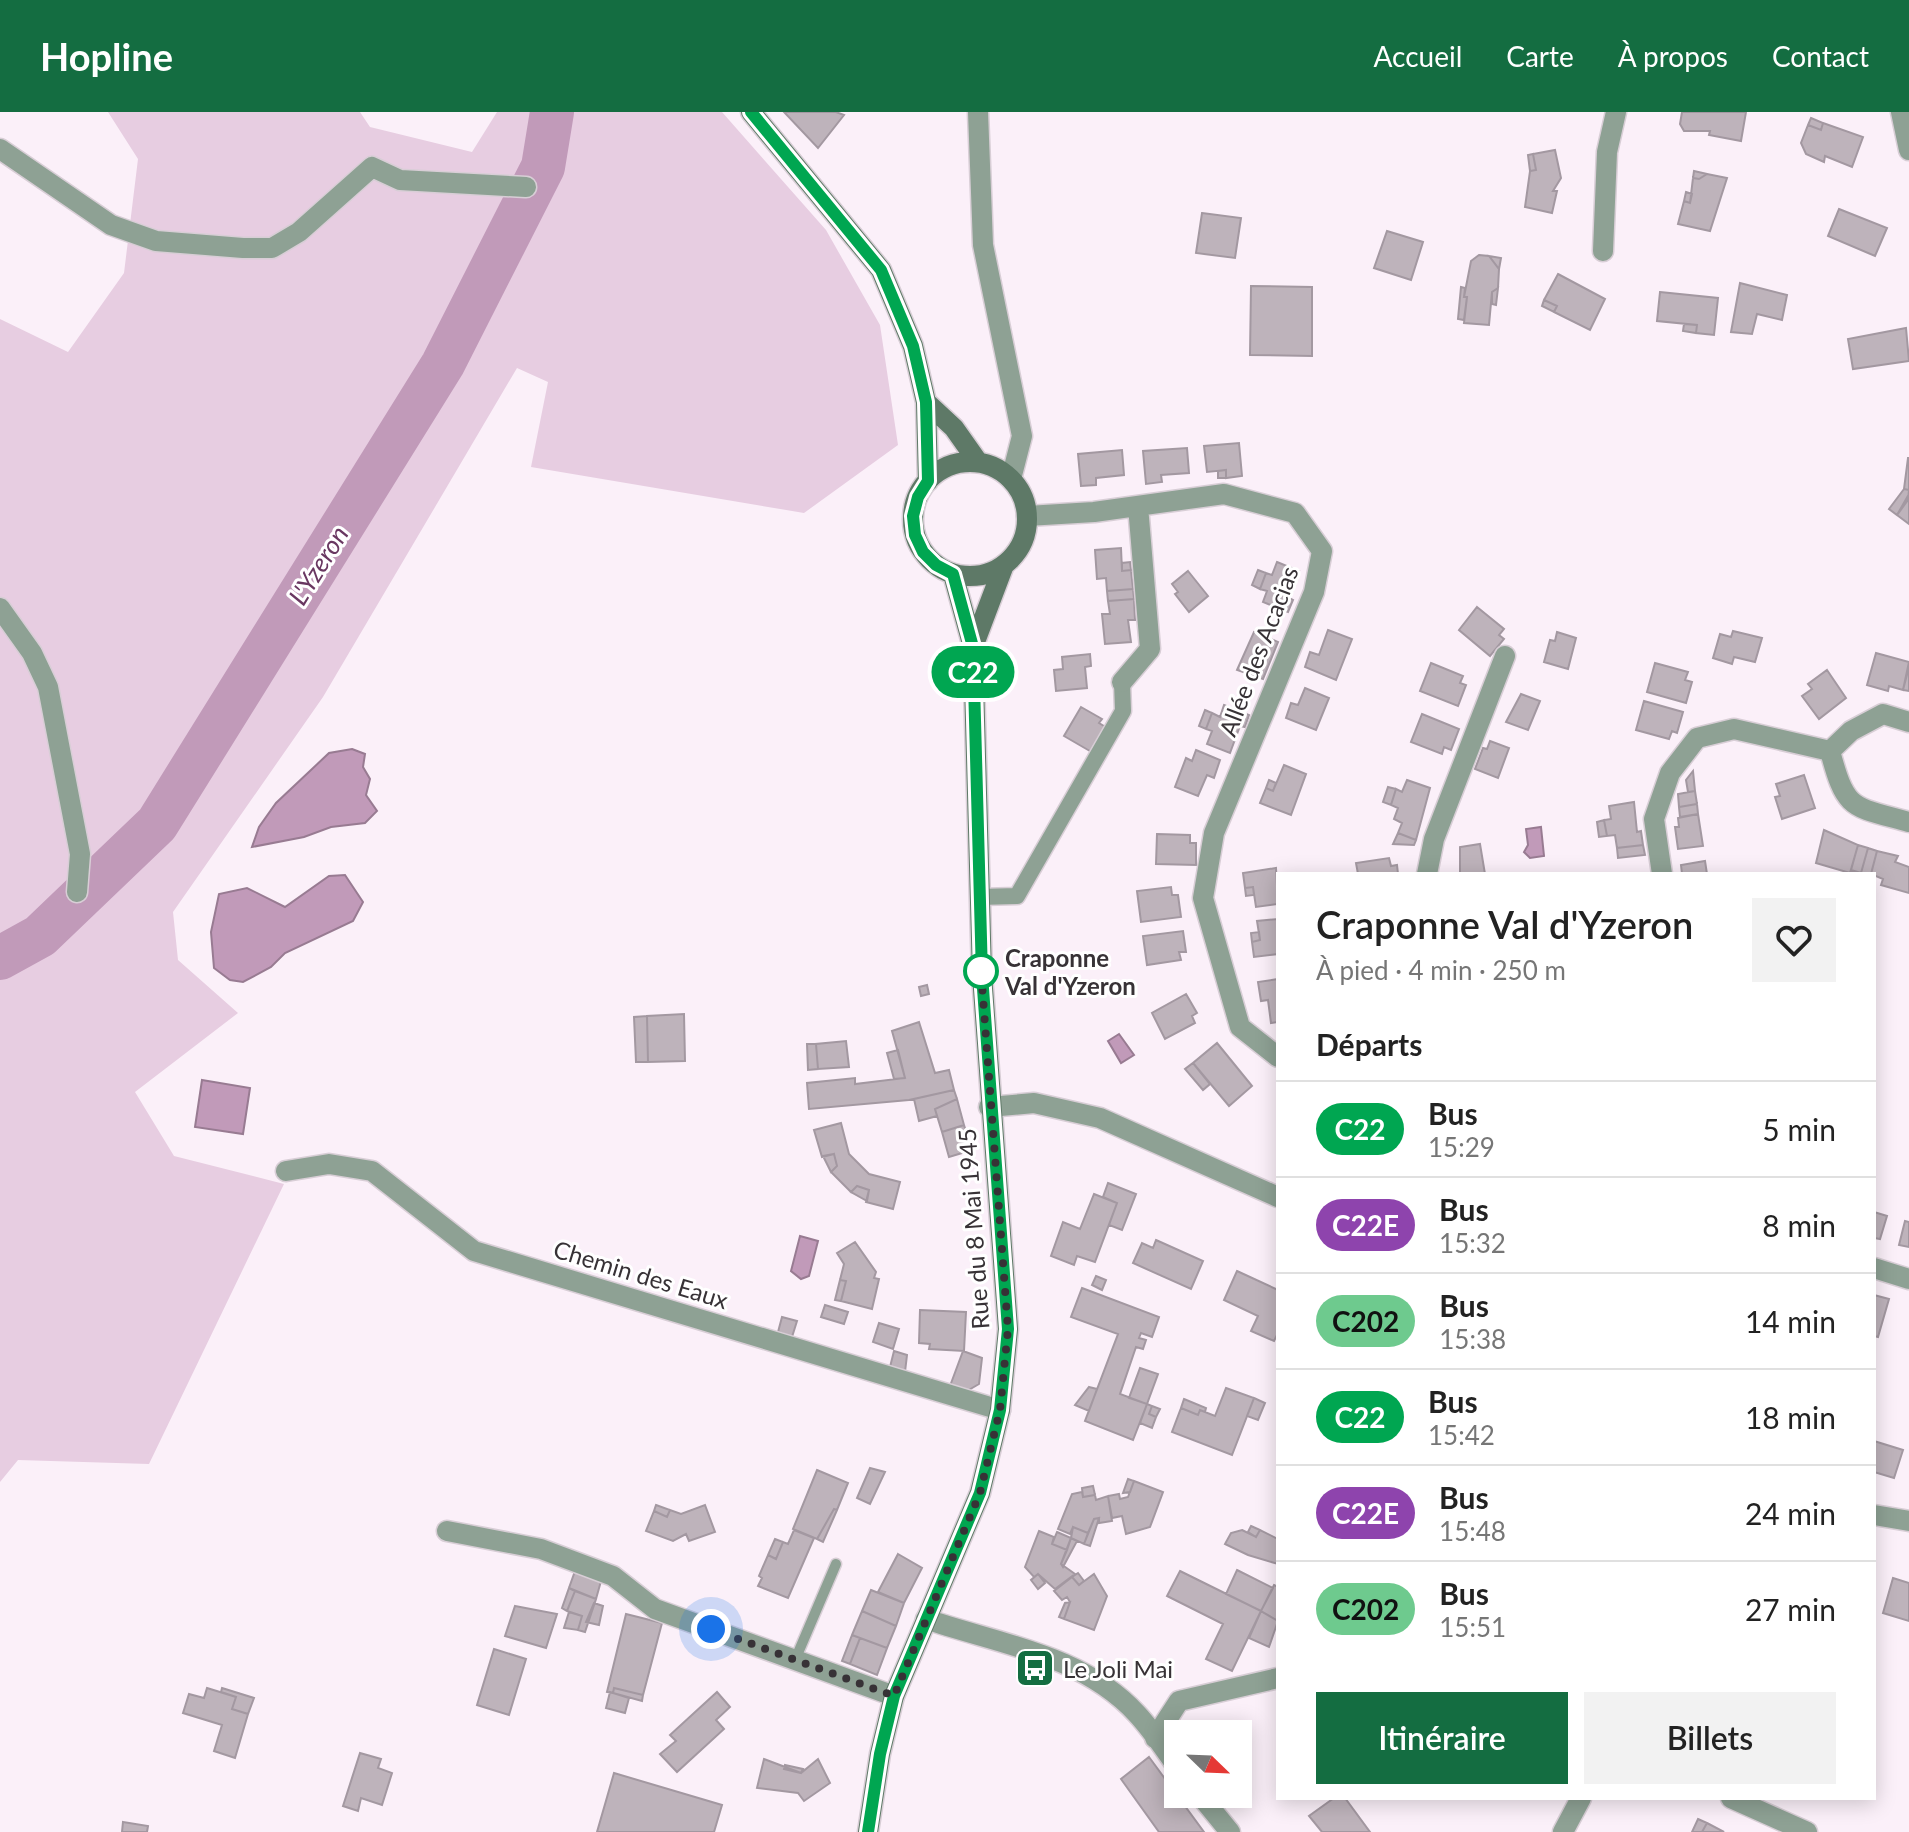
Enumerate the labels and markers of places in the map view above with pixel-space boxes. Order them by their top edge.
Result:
place label: Craponne Val d'Yzeron [1004,943,1136,1000]
marker: Craponne Val d'Yzeron [964,954,998,988]
bus stop icon: Le Joli Mai [1014,1647,1056,1689]
place label: Le Joli Mai [1063,1654,1173,1683]

